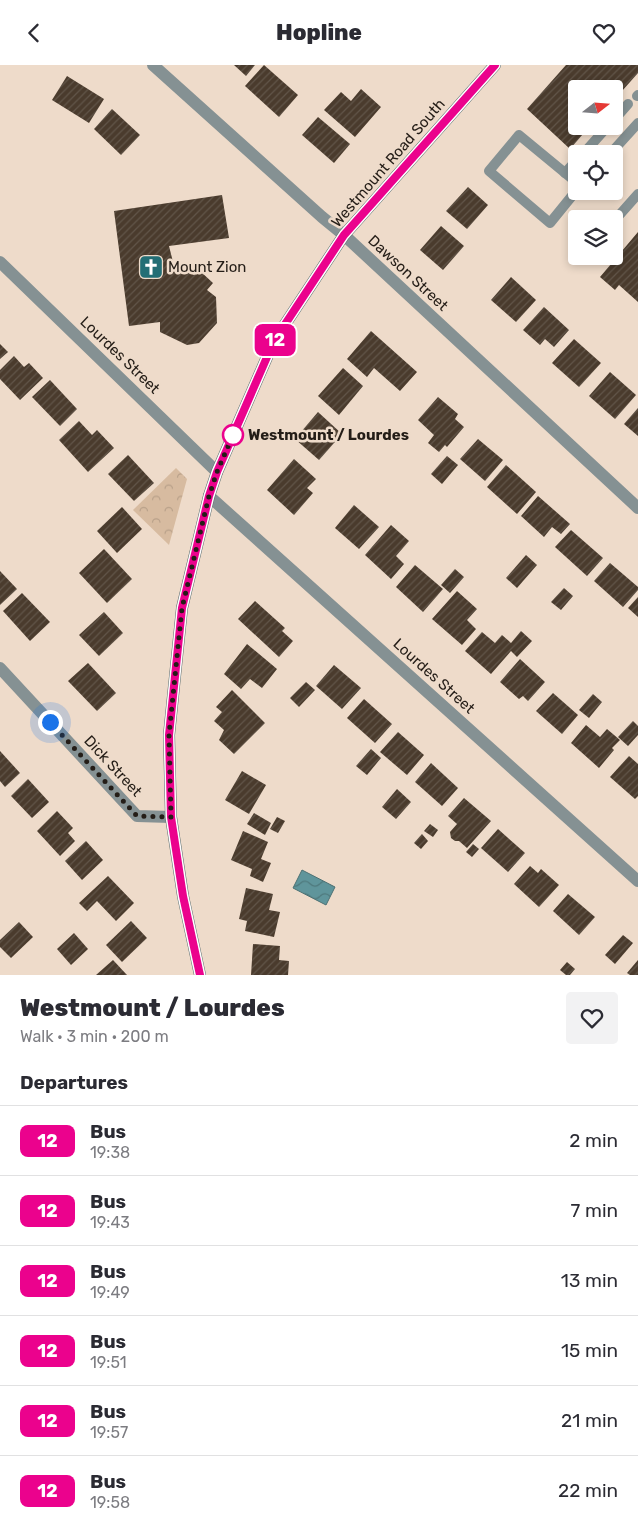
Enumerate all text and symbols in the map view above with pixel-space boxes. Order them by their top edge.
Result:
icon: back [20,19,48,47]
text: Hopline [276,19,362,46]
icon: heart [590,19,618,47]
north arrow [568,80,622,135]
map controls [568,80,623,265]
street label: Westmount Road South [327,95,449,231]
button: locate [568,145,623,200]
button: layers [568,210,623,265]
street label: Dawson Street [364,231,452,315]
church icon: Mount Zion [138,254,164,280]
place label: Mount Zion [168,258,246,276]
street label: Lourdes Street [77,313,164,398]
line badge: 12 [252,324,298,356]
text: 12 [265,329,285,351]
marker: Westmount / Lourdes [222,424,244,446]
place label: Westmount / Lourdes [248,426,409,444]
street label: Lourdes Street [390,635,479,717]
your location [38,710,63,735]
street label: Dick Street [80,732,146,800]
button: heart [566,992,618,1044]
text: Westmount / Lourdes [20,994,285,1022]
text: Walk · 3 min · 200 m [20,1027,169,1046]
text: Departures [20,1071,128,1094]
text: Bus [90,1120,126,1143]
text: 2 min [569,1129,618,1152]
text: 12 [37,1130,58,1152]
text: 19:38 [90,1143,130,1162]
text: Bus [90,1190,126,1213]
text: 7 min [571,1199,618,1222]
text: 12 [37,1200,58,1222]
text: 19:43 [90,1213,130,1232]
text: Bus [90,1260,126,1283]
text: 13 min [561,1269,618,1292]
text: 12 [37,1270,58,1292]
text: 19:49 [90,1283,130,1302]
text: Bus [90,1330,126,1353]
text: 15 min [561,1339,618,1362]
text: 12 [37,1340,58,1362]
text: 19:51 [90,1353,127,1372]
text: Bus [90,1400,126,1423]
text: 21 min [561,1409,618,1432]
text: 12 [37,1410,58,1432]
text: 19:57 [90,1423,128,1442]
text: Bus [90,1470,126,1493]
text: 22 min [558,1479,618,1502]
text: 12 [37,1480,58,1502]
text: 19:58 [90,1493,130,1512]

